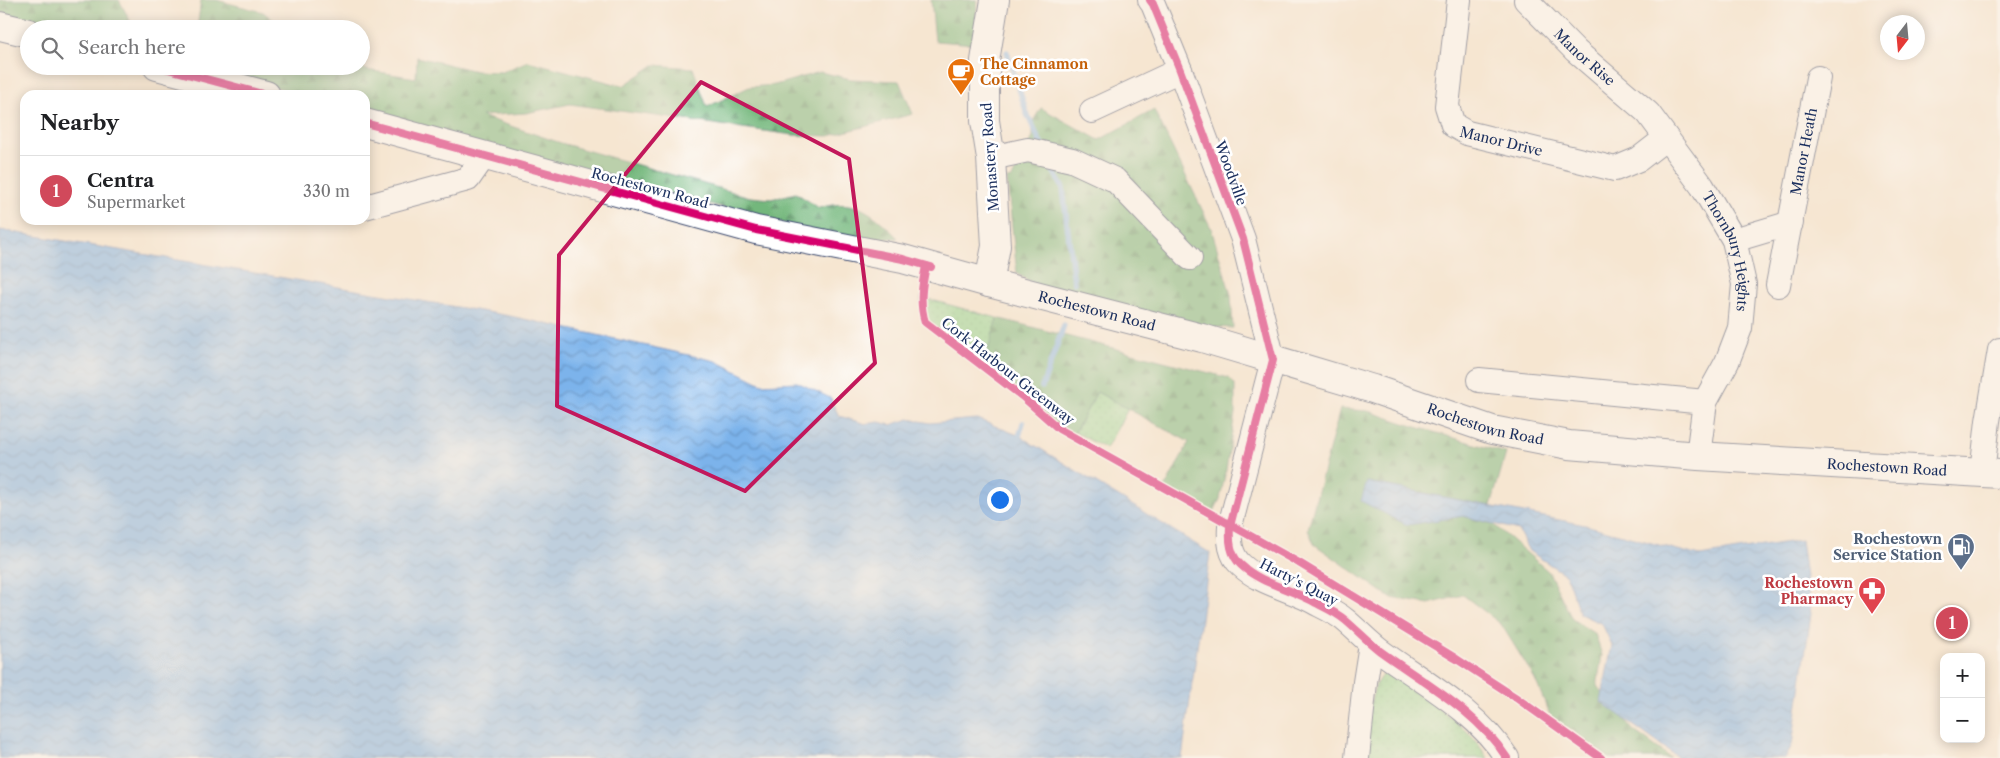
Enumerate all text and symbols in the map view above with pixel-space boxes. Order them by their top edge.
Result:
north arrow [1880,15,1925,60]
search box [20,20,370,75]
street label: Manor Rise [1550,25,1619,90]
icon: search [38,34,66,62]
text: Search here [78,36,186,59]
place label: The Cinnamon Cottage [980,55,1089,89]
cafe icon: The Cinnamon Cottage [946,57,976,96]
street label: Monastery Road [977,102,1003,212]
street label: Manor Heath [1787,106,1821,197]
text: Nearby [40,110,119,135]
street label: Manor Drive [1458,123,1545,160]
street label: Woodville [1211,137,1251,208]
street label: Rochestown Road [589,164,711,212]
text: Centra [87,169,154,192]
text: 1 [52,181,60,201]
text: 330 m [303,181,350,201]
street label: Thornbury Heights [1698,188,1753,312]
text: Supermarket [87,192,185,212]
street label: Rochestown Road [1036,287,1158,335]
street label: Cork Harbour Greenway [938,313,1078,429]
street label: Rochestown Road [1425,399,1546,449]
street label: Rochestown Road [1826,455,1948,480]
your location [987,487,1013,513]
place label: Rochestown Service Station [1833,530,1942,564]
fuel station icon: Rochestown Service Station [1946,532,1976,571]
street label: Harty's Quay [1257,555,1341,610]
place label: Rochestown Pharmacy [1764,574,1853,608]
pharmacy icon: Rochestown Pharmacy [1857,576,1887,615]
pin: 1 [1936,604,1968,642]
map controls [1940,653,1985,743]
button: + [1940,653,1985,698]
button: − [1940,698,1985,743]

